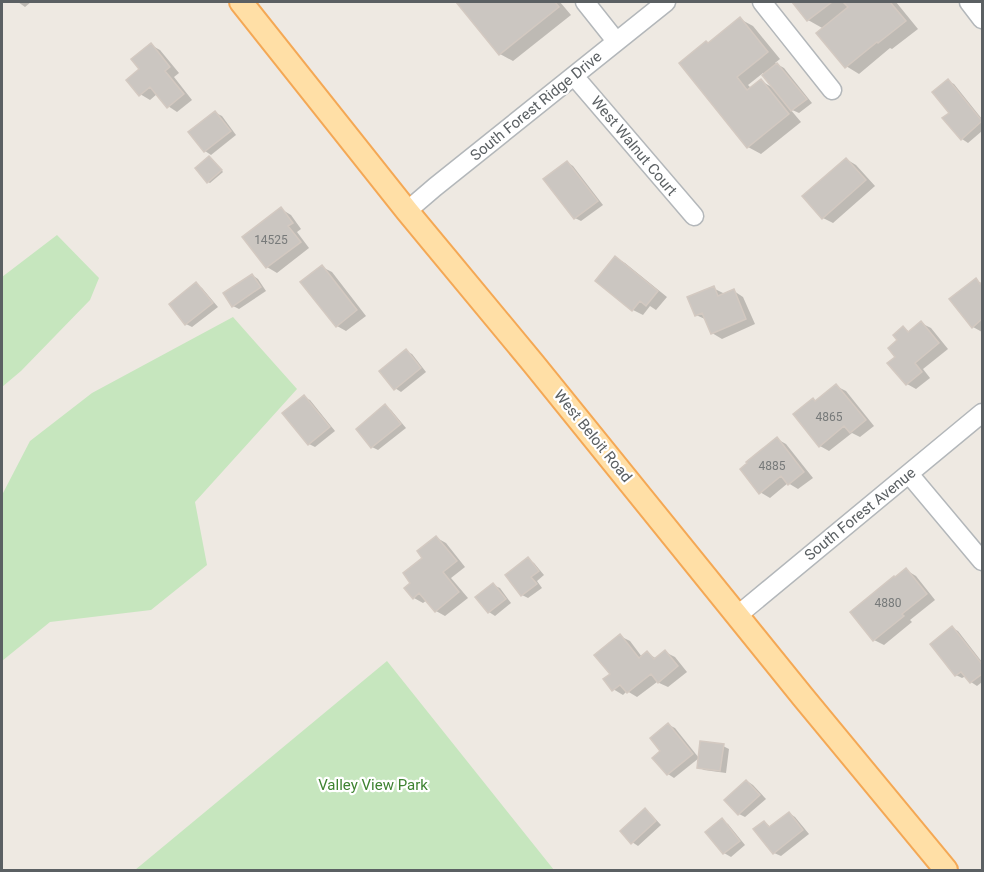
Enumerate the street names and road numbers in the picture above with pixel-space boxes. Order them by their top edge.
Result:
street label: South Forest Ridge Drive [467,47,605,165]
street label: West Walnut Court [587,93,681,200]
street label: West Beloit Road [550,386,636,486]
street label: South Forest Avenue [801,464,919,564]

